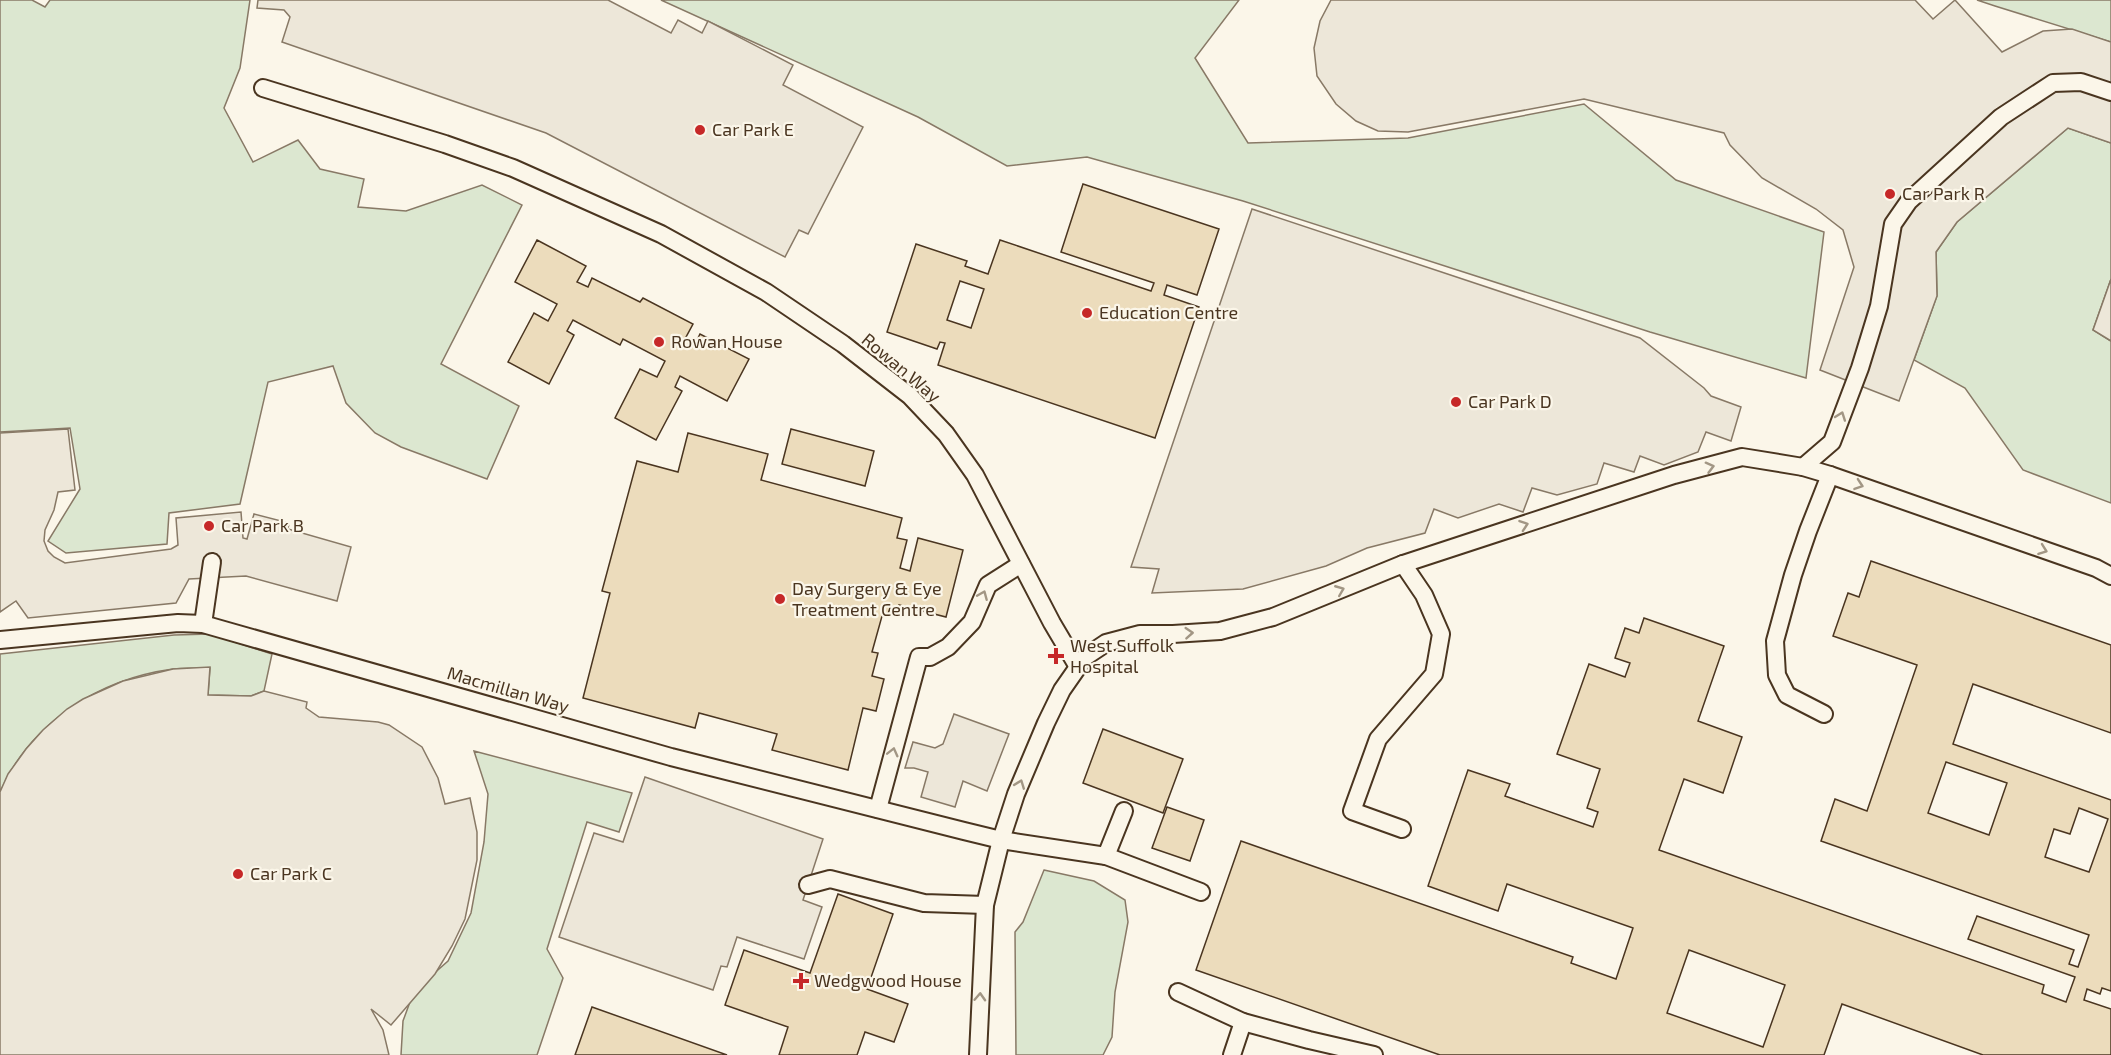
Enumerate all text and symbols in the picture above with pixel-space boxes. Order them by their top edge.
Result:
place label: Car Park E [712,118,794,140]
marker: Car Park E [693,123,707,137]
place label: Car Park R [1902,182,1985,204]
marker: Car Park R [1883,187,1897,201]
place label: Education Centre [1099,301,1238,323]
marker: Education Centre [1080,306,1094,320]
street label: Rowan Way [858,328,946,407]
place label: Rowan House [671,330,783,352]
marker: Rowan House [652,335,666,349]
place label: Car Park D [1468,390,1552,412]
marker: Car Park D [1449,395,1463,409]
one-way arrow [1834,411,1847,422]
one-way arrow [1705,461,1715,474]
one-way arrow [1853,478,1864,491]
place label: Car Park B [221,514,304,536]
marker: Car Park B [202,519,216,533]
one-way arrow [1518,519,1529,532]
one-way arrow [2037,542,2048,555]
place label: Day Surgery & Eye Treatment Centre [792,577,942,620]
one-way arrow [1334,585,1345,597]
one-way arrow [976,590,988,601]
marker: Day Surgery & Eye Treatment Centre [773,592,787,606]
one-way arrow [1185,627,1194,640]
place label: West Suffolk Hospital [1070,634,1174,677]
marker: West Suffolk Hospital [1047,647,1065,665]
street label: Macmillan Way [445,661,572,717]
one-way arrow [886,748,898,758]
one-way arrow [1013,779,1025,790]
place label: Car Park C [250,862,332,884]
marker: Car Park C [231,867,245,881]
place label: Wedgwood House [814,969,962,991]
marker: Wedgwood House [792,972,810,990]
one-way arrow [973,992,986,1001]

